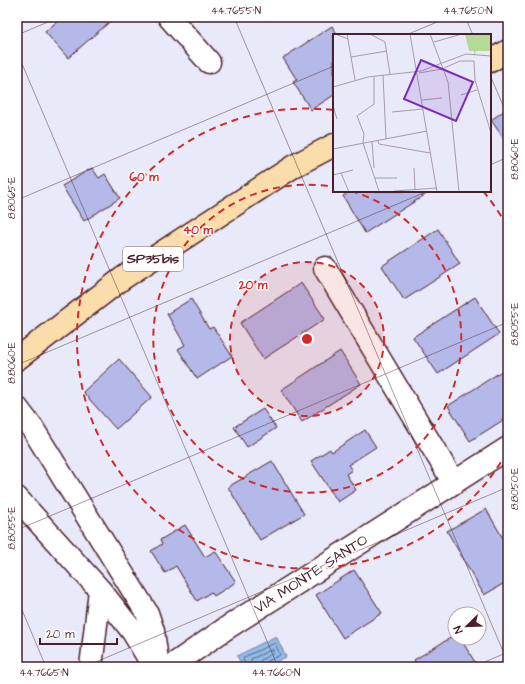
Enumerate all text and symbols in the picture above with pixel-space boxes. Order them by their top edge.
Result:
text: 44.7655°N [211,4,261,18]
text: 44.7650°N [443,4,493,18]
inset map [333,34,491,192]
text: 8.8060°E [508,138,522,180]
text: 60 m [129,169,159,186]
text: 8.8065°E [5,177,19,219]
text: 40 m [183,222,214,239]
road number: SP35bis [123,247,183,271]
text: 20 m [238,277,268,294]
text: 8.8055°E [508,302,522,345]
centre of rings [300,332,314,346]
text: 8.8060°E [5,342,19,384]
text: 8.8050°E [508,468,522,510]
text: 8.8055°E [5,506,19,549]
street label: VIA MONTE SANTO [250,529,372,619]
north arrow [447,606,487,646]
scale bar [40,620,117,646]
text: N [450,624,467,636]
text: 20 m [46,626,75,643]
text: 44.7665°N [19,666,69,680]
text: 44.7660°N [252,666,300,680]

